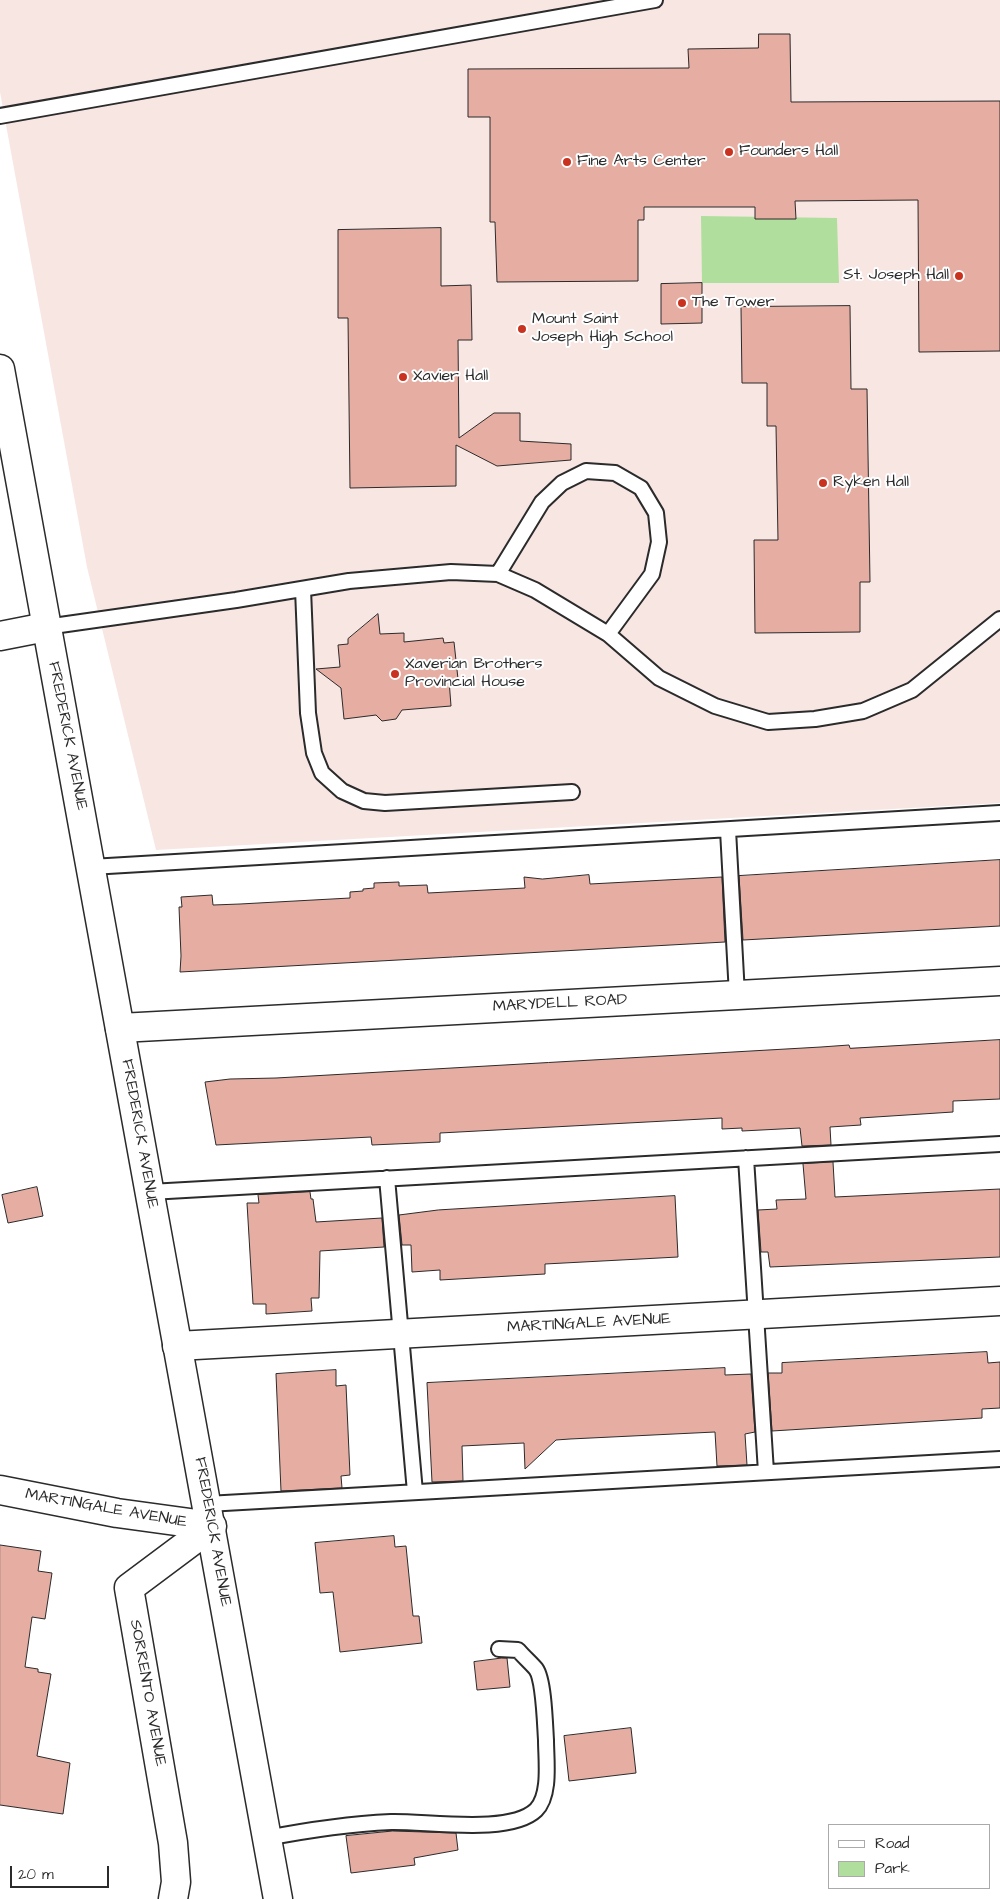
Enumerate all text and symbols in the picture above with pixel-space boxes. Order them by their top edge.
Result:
place label: Founders Hall [739,142,838,162]
marker: Founders Hall [723,146,735,158]
place label: Fine Arts Center [577,152,705,172]
marker: Fine Arts Center [561,156,573,168]
place label: St. Joseph Hall [843,266,949,286]
marker: St. Joseph Hall [953,270,965,282]
place label: The Tower [692,293,774,313]
marker: The Tower [676,297,688,309]
place label: Mount Saint Joseph High School [532,310,673,348]
marker: Mount Saint Joseph High School [516,323,528,335]
place label: Xavier Hall [413,367,488,387]
marker: Xavier Hall [397,371,409,383]
place label: Ryken Hall [833,473,909,493]
marker: Ryken Hall [817,477,829,489]
place label: Xaverian Brothers Provincial House [405,655,543,693]
street label: FREDERICK AVENUE [43,660,91,812]
marker: Xaverian Brothers Provincial House [389,668,401,680]
street label: MARYDELL ROAD [492,991,628,1017]
street label: FREDERICK AVENUE [116,1058,162,1210]
street label: MARTINGALE AVENUE [507,1310,671,1338]
street label: FREDERICK AVENUE [189,1456,235,1608]
street label: MARTINGALE AVENUE [24,1485,188,1533]
street label: SORRENTO AVENUE [125,1618,169,1768]
legend [828,1824,990,1889]
text: Road [875,1833,909,1854]
scale bar [12,1856,111,1888]
text: Park [875,1858,910,1879]
text: 20 m [18,1864,54,1885]

